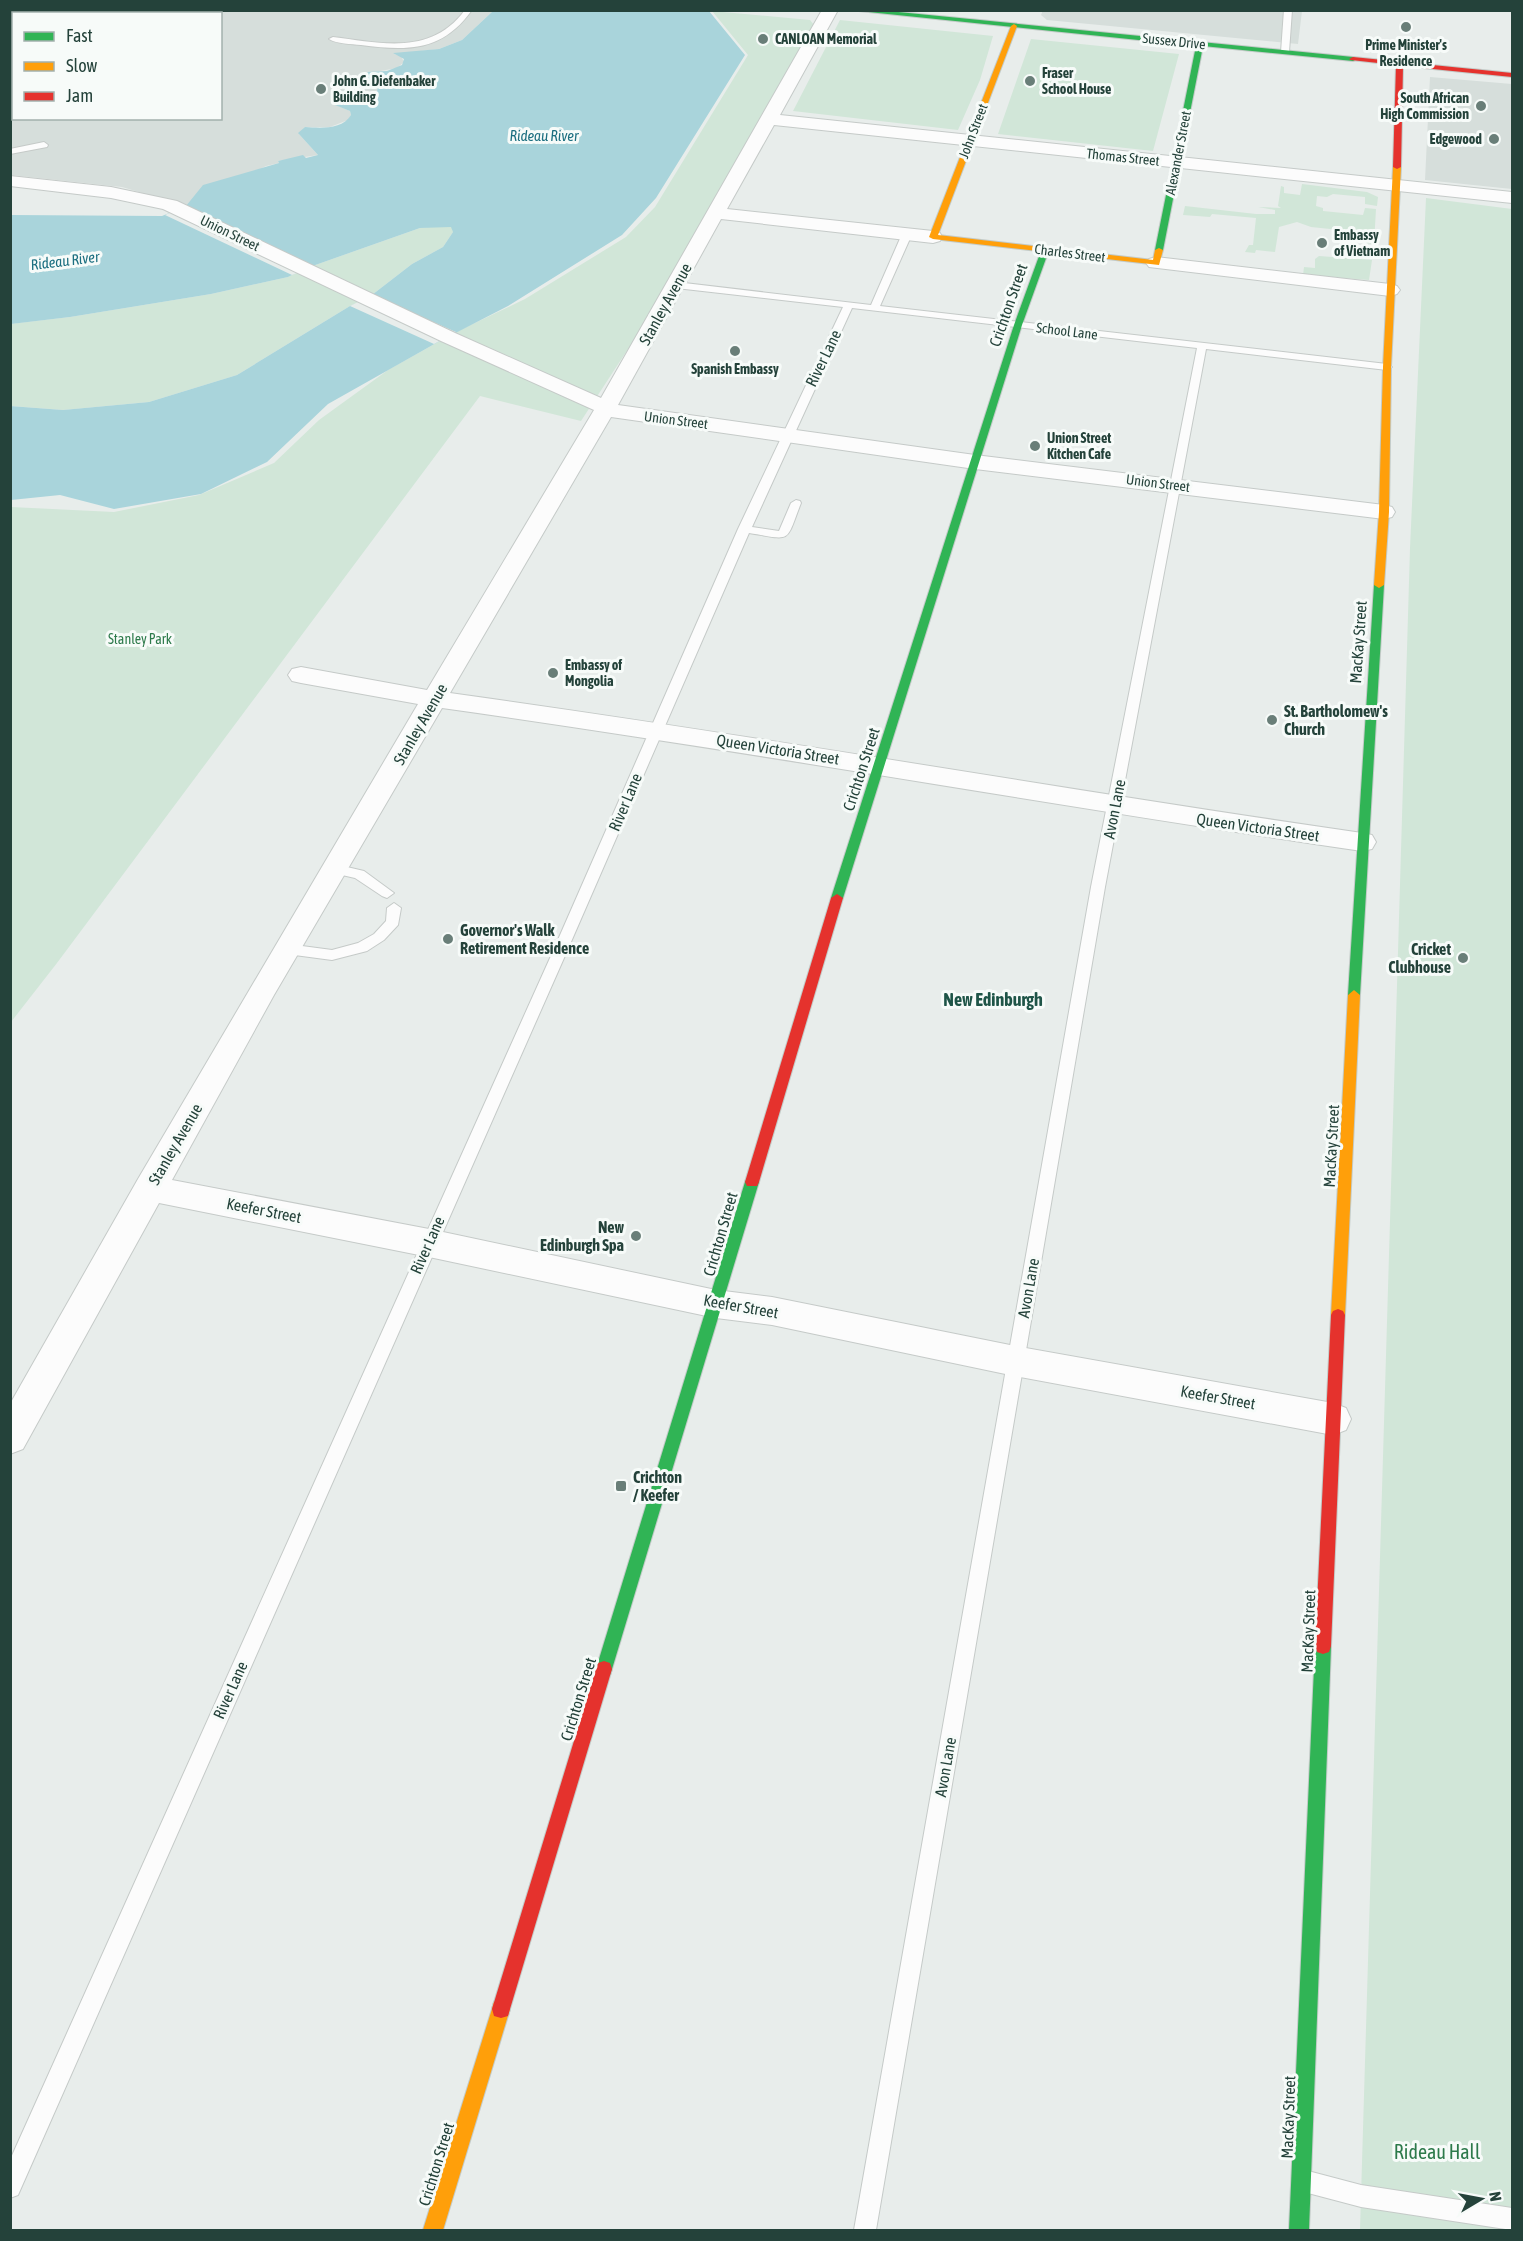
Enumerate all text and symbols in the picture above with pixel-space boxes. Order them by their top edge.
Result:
legend [12,12,222,120]
marker: Prime Minister's Residence [1399,20,1413,34]
text: Fast [66,25,93,46]
street label: Sussex Drive [1142,30,1206,52]
place label: CANLOAN Memorial [775,31,877,47]
marker: CANLOAN Memorial [756,32,770,46]
place label: Prime Minister's Residence [1365,37,1447,69]
text: Slow [66,55,97,76]
place label: Fraser School House [1042,65,1111,97]
place label: John G. Diefenbaker Building [332,73,436,105]
marker: Fraser School House [1023,74,1037,88]
marker: John G. Diefenbaker Building [314,82,328,96]
text: Jam [66,85,93,106]
place label: South African High Commission [1380,90,1469,122]
marker: South African High Commission [1474,99,1488,113]
street label: John Street [955,101,991,161]
street label: Alexander Street [1162,110,1194,196]
water label: Rideau River [509,127,579,144]
place label: Edgewood [1429,131,1482,147]
marker: Edgewood [1487,132,1501,146]
street label: Thomas Street [1086,145,1160,169]
street label: Union Street [198,212,262,254]
place label: Embassy of Vietnam [1334,227,1390,259]
marker: Embassy of Vietnam [1315,236,1329,250]
street label: Charles Street [1034,241,1106,265]
water label: Rideau River [30,248,101,273]
street label: Stanley Avenue [635,260,696,349]
street label: Crichton Street [985,261,1031,349]
street label: School Lane [1035,319,1099,343]
street label: River Lane [802,327,844,389]
marker: Spanish Embassy [728,344,742,358]
place label: Spanish Embassy [691,361,779,377]
street label: Union Street [643,408,709,432]
place label: Union Street Kitchen Cafe [1047,430,1111,462]
marker: Union Street Kitchen Cafe [1028,439,1042,453]
street label: Union Street [1125,471,1191,495]
street label: MacKay Street [1346,600,1371,684]
park label: Stanley Park [108,631,172,647]
place label: Embassy of Mongolia [565,657,622,689]
marker: Embassy of Mongolia [546,666,560,680]
street label: Stanley Avenue [390,680,451,768]
place label: St. Bartholomew's Church [1284,702,1388,738]
marker: St. Bartholomew's Church [1265,713,1279,727]
street label: Crichton Street [839,725,883,813]
street label: Queen Victoria Street [715,730,841,768]
street label: River Lane [605,770,645,834]
street label: Avon Lane [1099,778,1129,840]
street label: Queen Victoria Street [1195,809,1321,845]
place label: Governor's Walk Retirement Residence [460,921,589,957]
marker: Governor's Walk Retirement Residence [441,932,455,946]
place label: Cricket Clubhouse [1388,940,1451,976]
marker: Cricket Clubhouse [1456,951,1470,965]
district label: New Edinburgh [943,989,1043,1010]
street label: Stanley Avenue [145,1100,206,1188]
street label: MacKay Street [1320,1104,1343,1188]
street label: Crichton Street [699,1190,741,1278]
street label: Keefer Street [225,1194,303,1226]
street label: River Lane [406,1213,448,1277]
place label: New Edinburgh Spa [540,1218,624,1254]
marker: New Edinburgh Spa [629,1229,643,1243]
street label: Avon Lane [1014,1257,1042,1319]
street label: Keefer Street [702,1291,780,1322]
street label: Keefer Street [1179,1382,1257,1413]
place label: Crichton / Keefer [633,1468,682,1504]
marker: Crichton / Keefer [614,1479,628,1493]
street label: MacKay Street [1298,1589,1319,1673]
street label: Crichton Street [557,1655,599,1743]
street label: River Lane [209,1658,251,1722]
street label: Avon Lane [931,1736,959,1798]
street label: MacKay Street [1278,2075,1299,2159]
street label: Crichton Street [415,2120,457,2208]
park label: Rideau Hall [1394,2140,1481,2163]
north arrow [1451,2169,1511,2229]
text: N [1486,2190,1505,2203]

